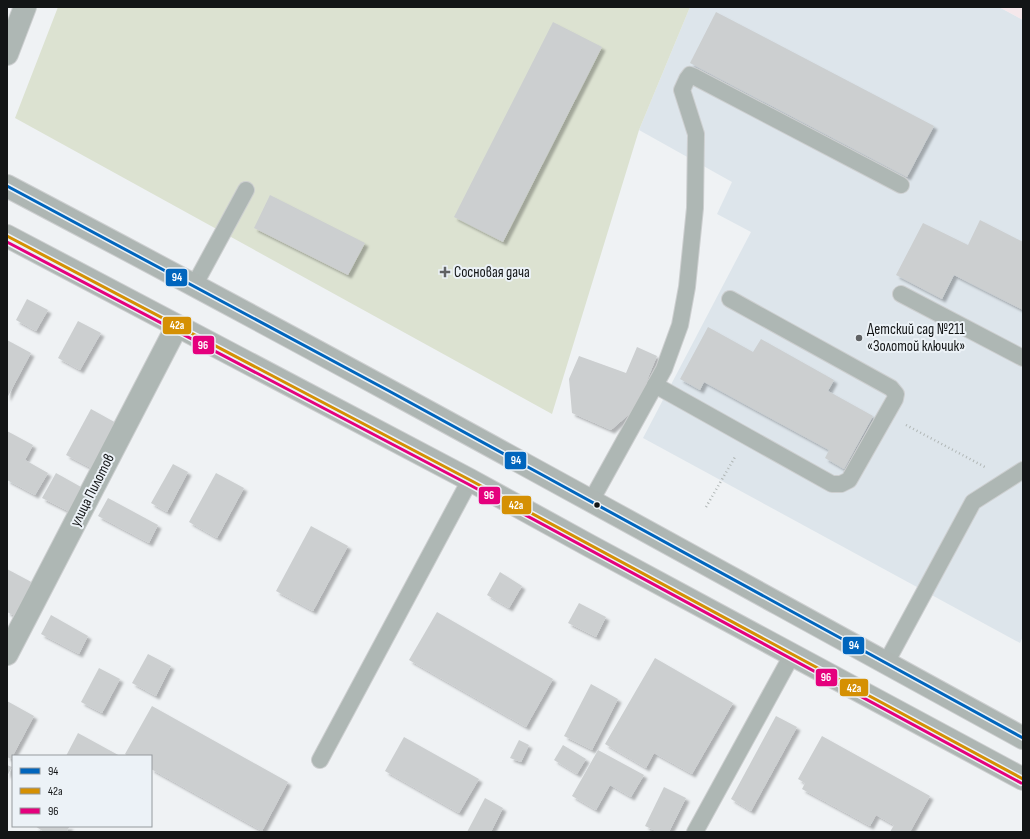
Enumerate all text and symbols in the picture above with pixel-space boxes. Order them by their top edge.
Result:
place label: Сосновая дача [454,263,530,282]
marker: Сосновая дача [439,266,451,278]
line badge: 94 [165,268,188,287]
text: 94 [172,271,182,284]
line badge: 42a [162,316,192,335]
text: 42a [170,319,185,332]
place label: Детский сад №211 «Золотой ключик» [867,320,965,356]
marker: Детский сад №211 «Золотой ключик» [854,333,864,343]
line badge: 96 [192,335,215,355]
text: 96 [198,339,208,352]
street label: улица Пилотов [66,451,119,530]
line badge: 94 [504,451,527,470]
text: 94 [511,454,521,467]
line badge: 96 [478,486,501,505]
text: 96 [484,489,494,502]
line badge: 42a [501,495,532,515]
text: 42a [509,499,524,512]
unlabelled marker [592,500,602,510]
line badge: 94 [842,636,865,655]
text: 94 [849,639,859,652]
line badge: 96 [815,668,838,687]
text: 96 [821,671,831,684]
line badge: 42a [839,678,869,697]
text: 42a [847,682,862,695]
legend [12,755,152,827]
text: 94 [48,764,58,779]
text: 42a [48,784,63,799]
text: 96 [48,804,59,819]

